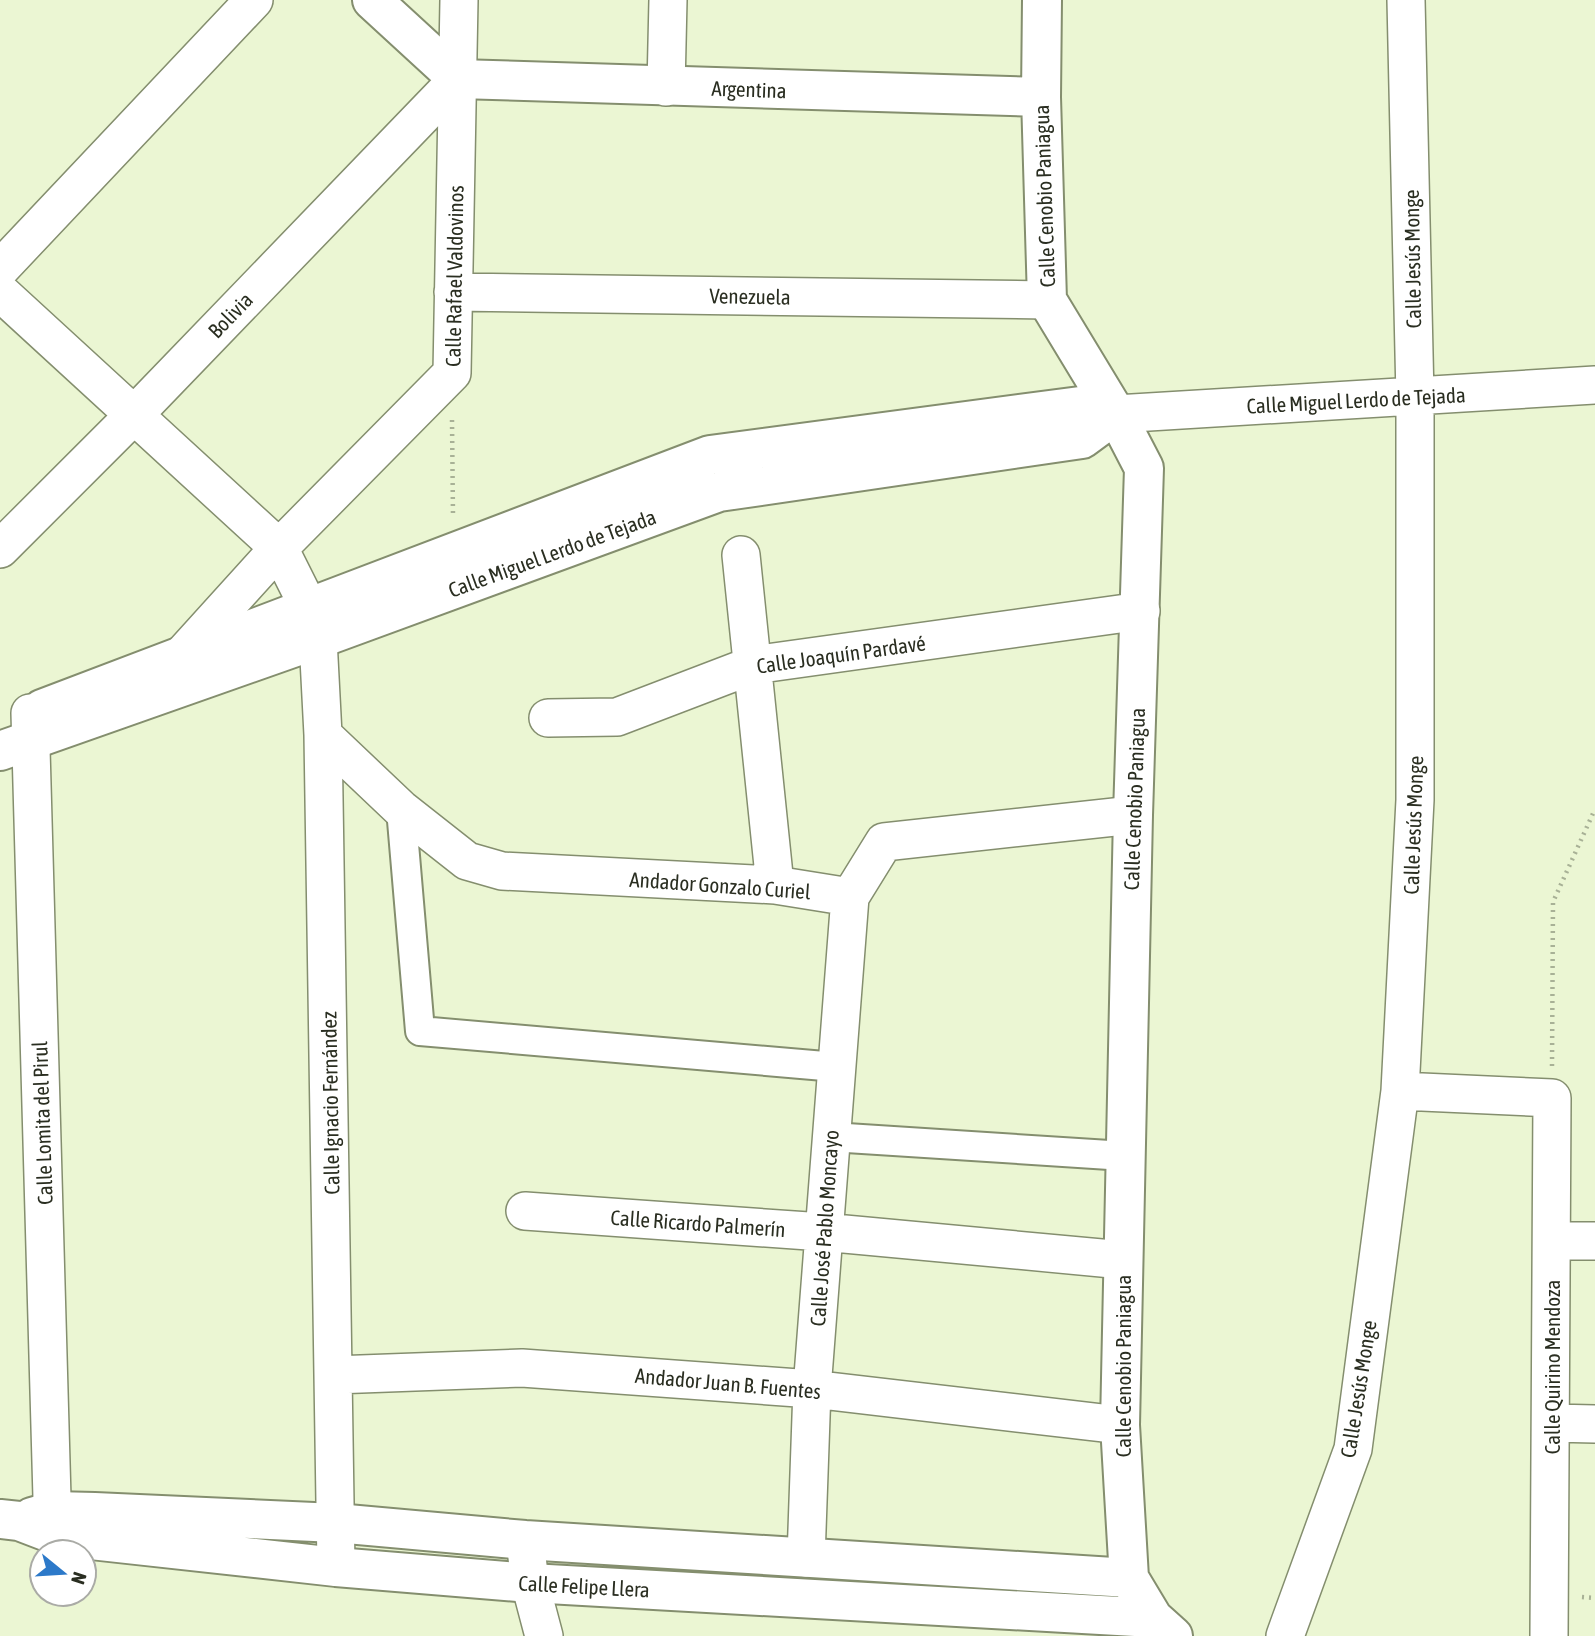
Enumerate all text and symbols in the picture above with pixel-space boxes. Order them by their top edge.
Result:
street label: Argentina [711,76,787,102]
street label: Calle Cenobio Paniagua [1029,104,1059,288]
street label: Calle Rafael Valdovinos [440,185,468,367]
street label: Calle Jesús Monge [1399,189,1425,329]
street label: Venezuela [709,283,791,309]
street label: Bolivia [203,287,257,343]
street label: Calle Miguel Lerdo de Tejada [1246,382,1466,418]
street label: Calle Miguel Lerdo de Tejada [445,504,659,602]
street label: Calle Joaquín Pardavé [755,630,927,678]
street label: Calle Cenobio Paniagua [1119,707,1149,891]
street label: Calle Jesús Monge [1399,755,1427,895]
street label: Andador Gonzalo Curiel [629,867,812,903]
street label: Calle Ignacio Fernández [316,1011,344,1195]
street label: Calle Lomita del Pirul [27,1040,57,1205]
street label: Calle José Pablo Moncayo [805,1129,843,1327]
street label: Calle Ricardo Palmerín [610,1205,786,1241]
street label: Calle Cenobio Paniagua [1111,1275,1135,1457]
street label: Calle Quirino Mendoza [1540,1280,1564,1454]
street label: Calle Jesús Monge [1335,1319,1381,1459]
street label: Andador Juan B. Fuentes [634,1363,822,1403]
north arrow [28,1538,98,1608]
text: N [67,1570,91,1587]
street label: Calle Felipe Llera [518,1571,650,1601]

